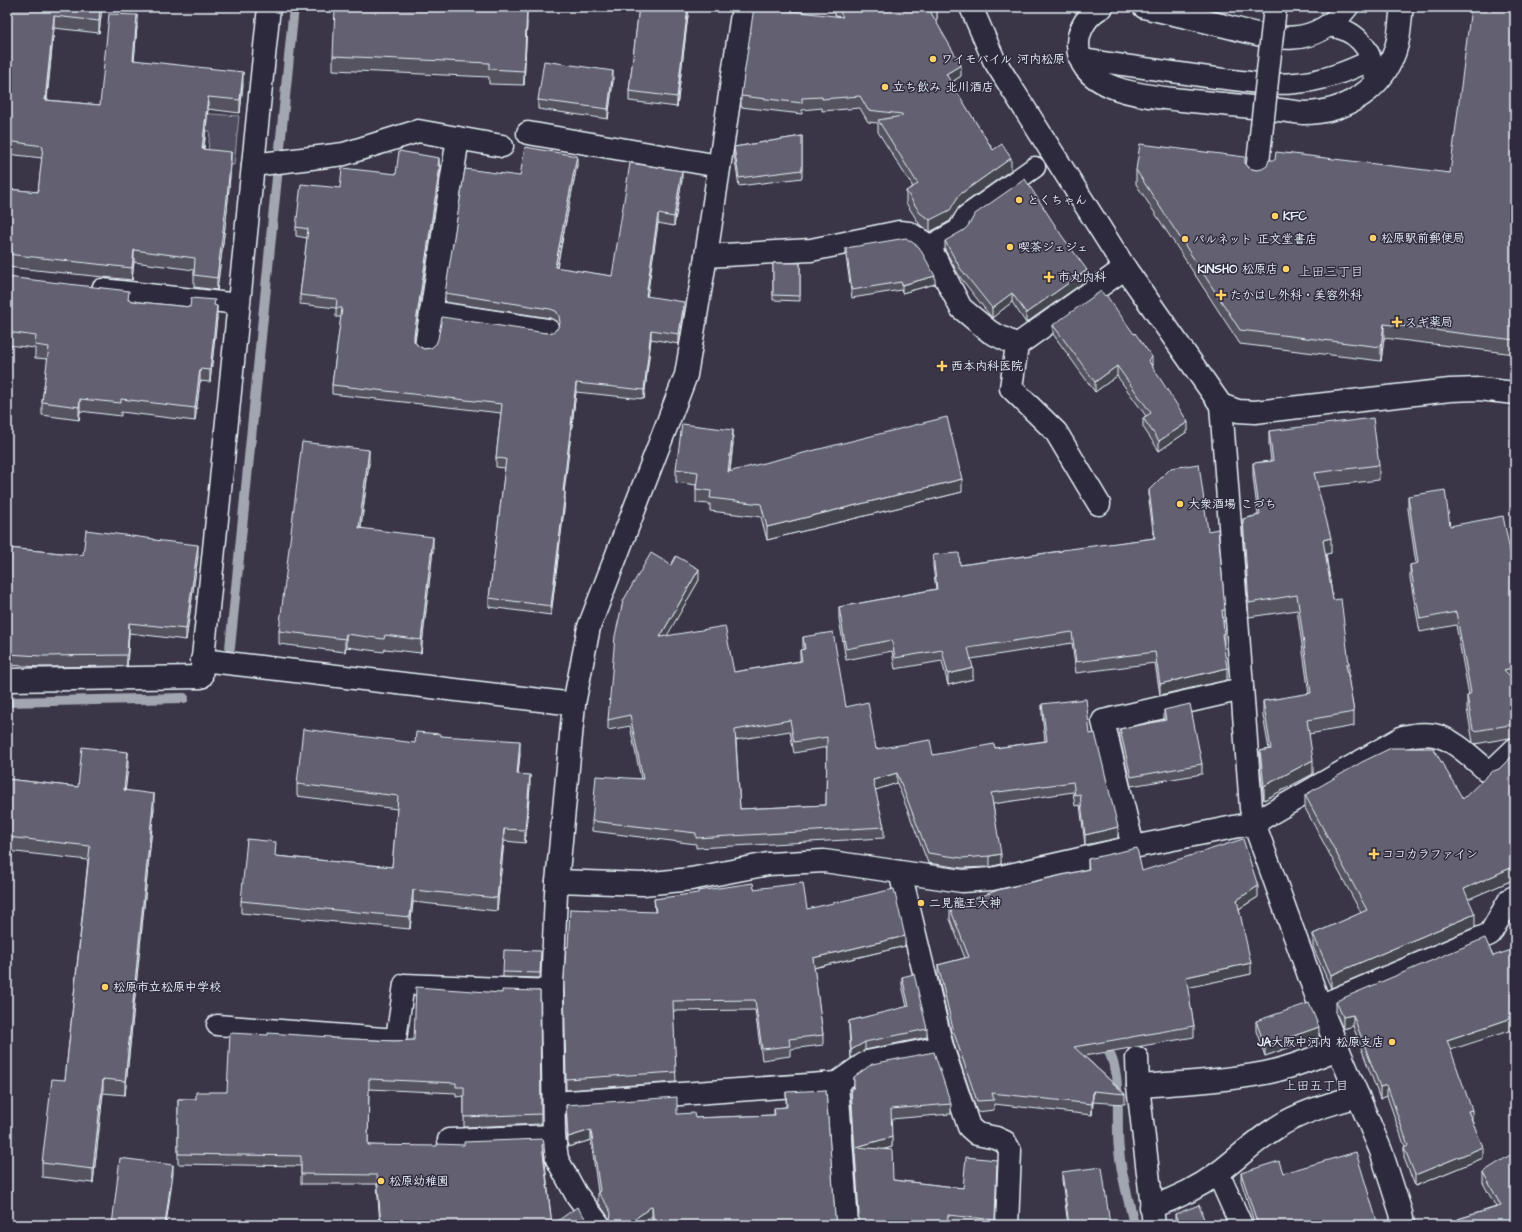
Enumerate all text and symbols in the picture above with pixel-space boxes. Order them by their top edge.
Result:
place label: ワイモバイル 河内松原 [941,51,1065,68]
marker: ワイモバイル 河内松原 [928,54,938,64]
place label: 立ち飲み 北川酒店 [893,79,994,96]
marker: 立ち飲み 北川酒店 [880,82,890,92]
place label: とくちゃん [1027,192,1087,209]
marker: とくちゃん [1014,195,1024,205]
place label: KFC [1283,208,1308,225]
marker: KFC [1270,211,1280,221]
place label: 松原駅前郵便局 [1381,230,1465,247]
place label: パルネット 正文堂書店 [1193,231,1317,248]
marker: 松原駅前郵便局 [1368,233,1378,243]
marker: パルネット 正文堂書店 [1180,234,1190,244]
place label: 喫茶ジェジェ [1018,239,1088,256]
marker: 喫茶ジェジェ [1005,242,1015,252]
place label: KINSHO 松原店 [1198,261,1278,278]
district label: 上田三丁目 [1298,263,1364,281]
marker: KINSHO 松原店 [1281,264,1291,274]
place label: 市丸内科 [1058,269,1106,286]
marker: 市丸内科 [1043,271,1055,283]
place label: たかはし外科・美容外科 [1230,287,1362,304]
marker: たかはし外科・美容外科 [1215,289,1227,301]
place label: スギ薬局 [1405,314,1453,331]
marker: スギ薬局 [1392,317,1402,327]
place label: 西本内科医院 [951,358,1023,375]
marker: 西本内科医院 [936,360,948,372]
place label: 大衆酒場 こづち [1188,496,1277,513]
marker: 大衆酒場 こづち [1175,499,1185,509]
place label: ココカラファイン [1382,846,1478,863]
marker: ココカラファイン [1369,849,1379,859]
place label: 二見龍王大神 [929,895,1001,912]
marker: 二見龍王大神 [916,898,926,908]
place label: 松原市立松原中学校 [113,979,221,996]
marker: 松原市立松原中学校 [100,982,110,992]
place label: JA大阪中河内 松原支店 [1256,1034,1384,1051]
marker: JA大阪中河内 松原支店 [1387,1037,1397,1047]
district label: 上田五丁目 [1283,1077,1349,1095]
place label: 松原幼稚園 [389,1173,449,1190]
marker: 松原幼稚園 [376,1176,386,1186]

